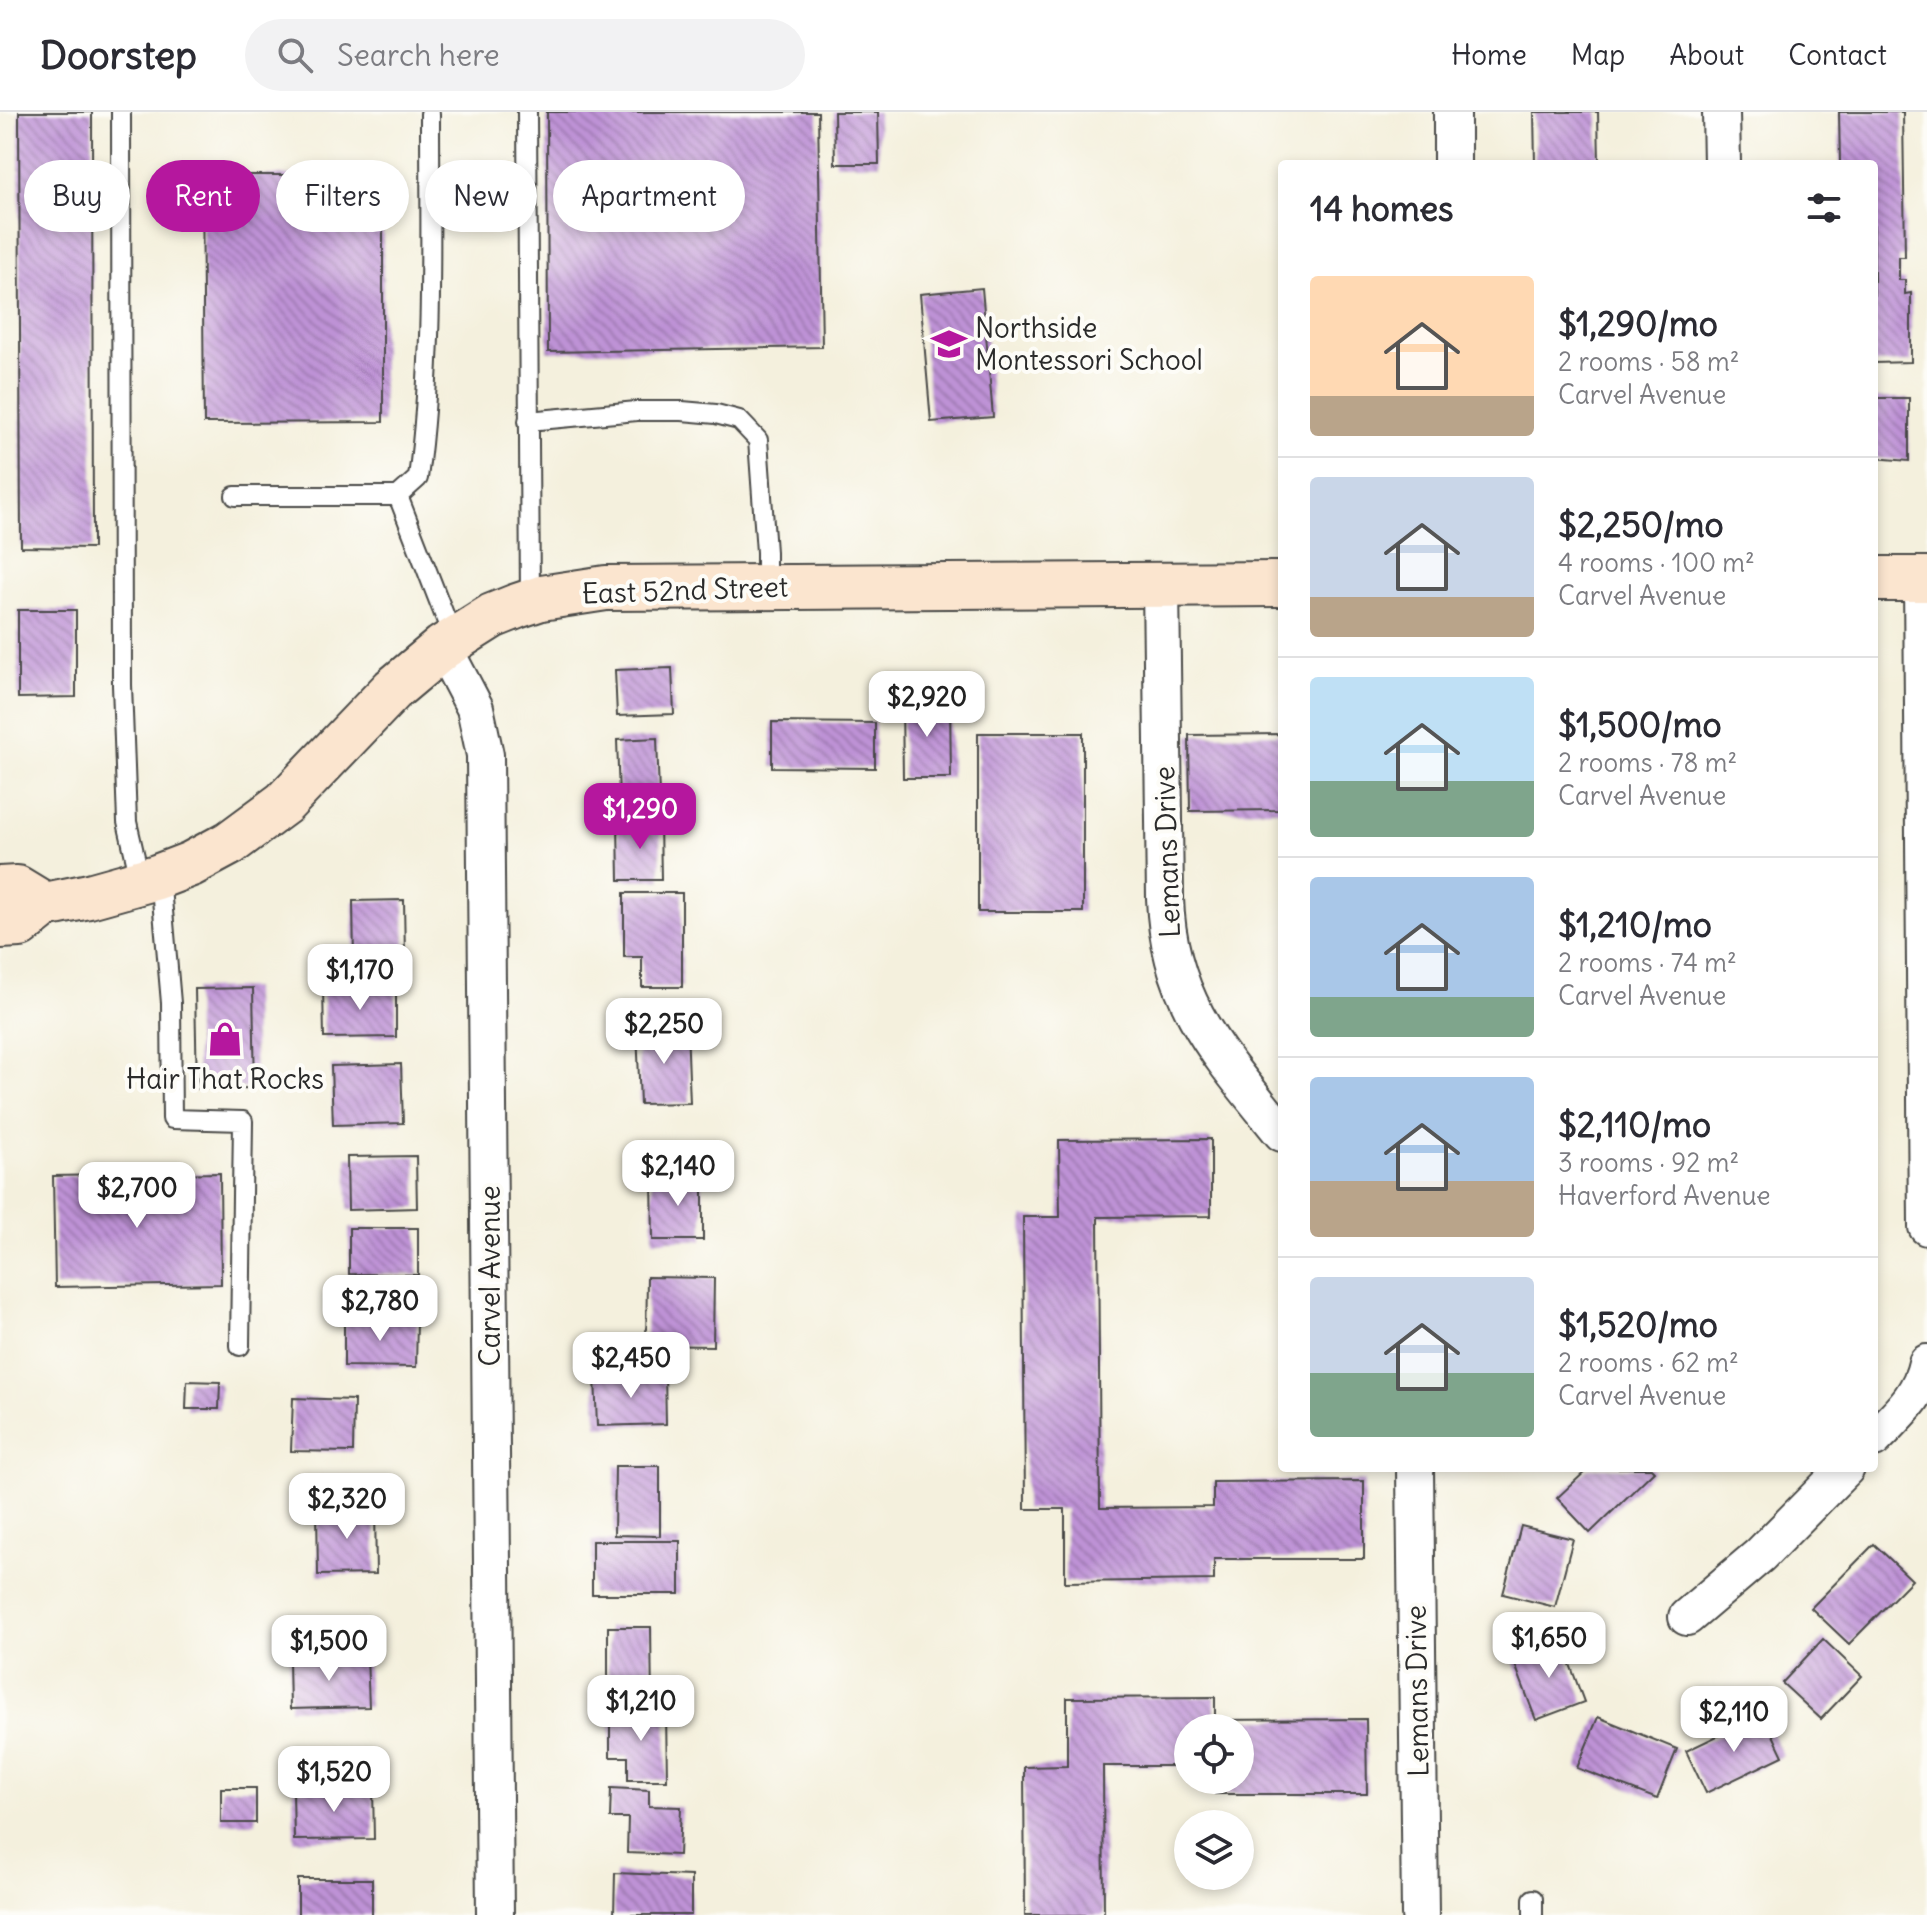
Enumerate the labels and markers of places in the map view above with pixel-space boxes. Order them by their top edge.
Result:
place label: Northside Montessori School [975,310,1203,378]
school or university icon: Northside Montessori School [930,325,968,363]
pin: $2,920 [862,671,992,739]
pin: $1,290 [575,783,705,851]
pin: $1,170 [295,944,425,1012]
pin: $2,250 [599,998,729,1066]
shop icon: Hair That Rocks [206,1020,244,1058]
place label: Hair That Rocks [126,1061,324,1097]
pin: $2,140 [613,1140,743,1208]
pin: $2,700 [72,1162,202,1230]
pin: $2,780 [315,1275,445,1343]
pin: $2,450 [566,1332,696,1400]
pin: $2,320 [282,1473,412,1541]
pin: $1,650 [1484,1612,1614,1680]
pin: $1,500 [264,1615,394,1683]
pin: $1,210 [576,1675,706,1743]
pin: $2,110 [1669,1686,1799,1754]
pin: $1,520 [269,1746,399,1814]

